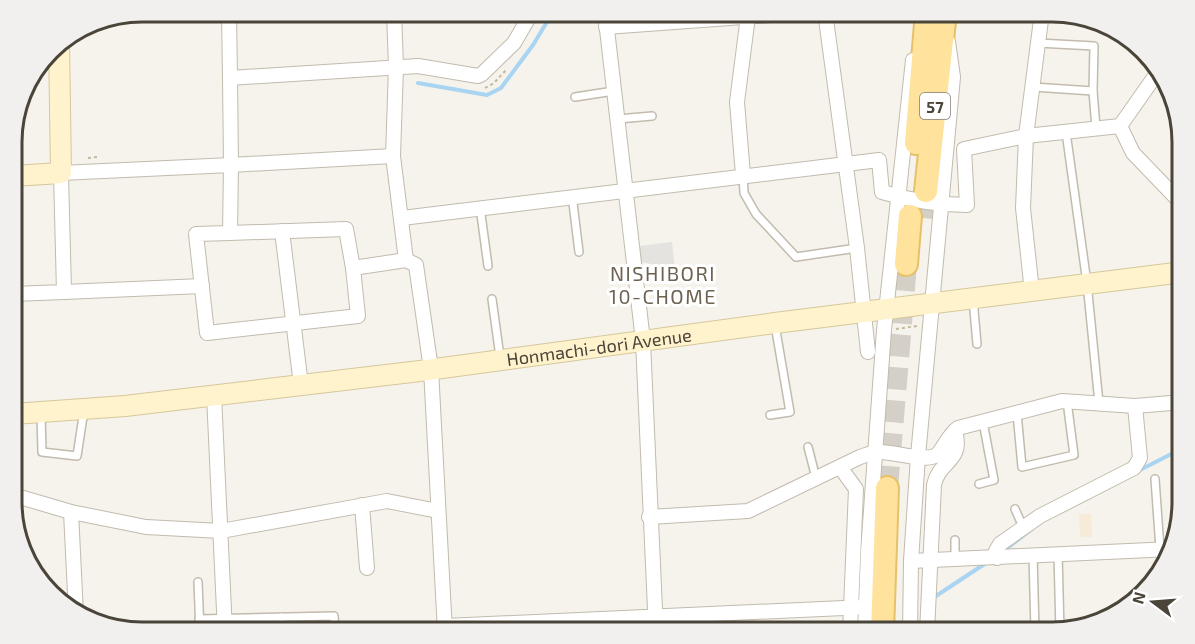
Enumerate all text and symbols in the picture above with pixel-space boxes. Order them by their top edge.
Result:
road number: 57 [920,93,950,119]
district label: NISHIBORI 10-CHOME [609,261,717,308]
street label: Honmachi-dori Avenue [505,323,693,370]
north arrow [1123,572,1183,632]
text: N [1127,590,1149,606]

